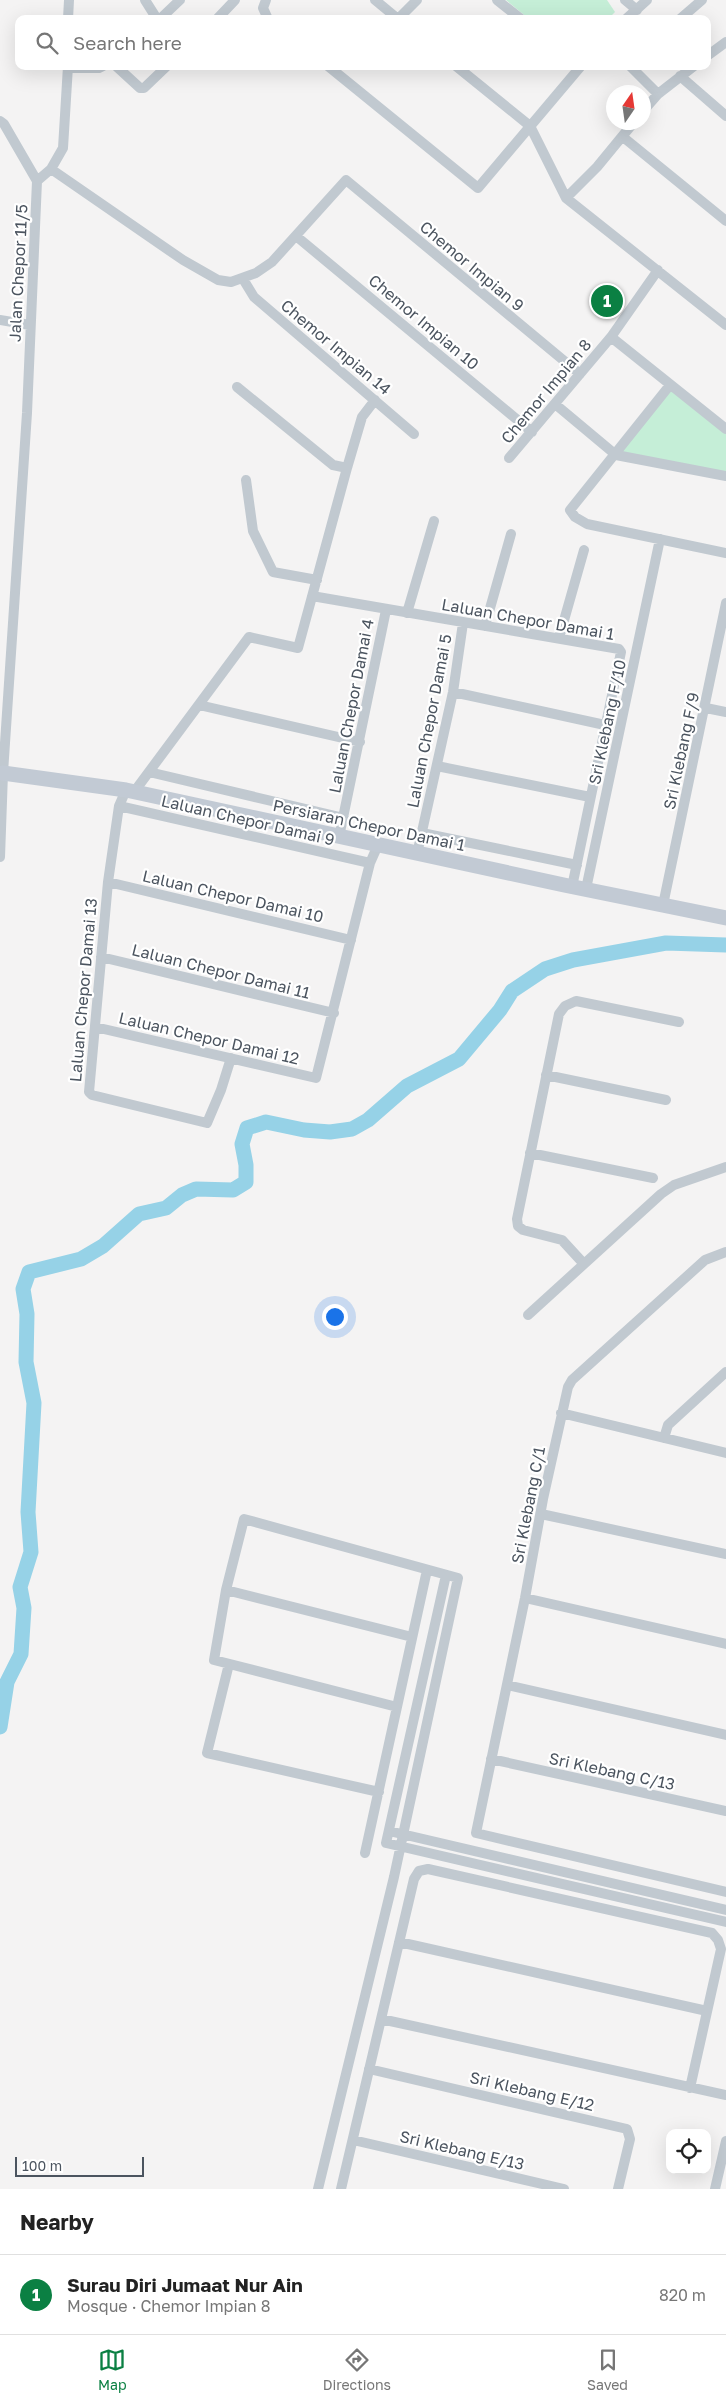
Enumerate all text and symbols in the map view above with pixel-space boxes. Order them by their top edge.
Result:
search box [15,15,711,70]
icon: search [33,29,61,57]
text: Search here [73,31,182,54]
north arrow [606,85,651,130]
street label: Jalan Chepor 11/5 [4,204,32,342]
street label: Chemor Impian 9 [416,217,528,315]
street label: Chemor Impian 10 [365,270,483,374]
pin: 1 [591,282,623,320]
street label: Chemor Impian 14 [277,295,395,399]
street label: Chemor Impian 8 [497,335,595,447]
street label: Laluan Chepor Damai 1 [440,594,616,644]
street label: Laluan Chepor Damai 4 [324,617,378,795]
street label: Laluan Chepor Damai 5 [402,632,456,810]
street label: Sri Klebang F/10 [584,658,630,786]
street label: Sri Klebang F/9 [659,691,703,811]
street label: Laluan Chepor Damai 9 [159,790,337,850]
street label: Persiaran Chepor Damai 1 [271,795,467,855]
street label: Laluan Chepor Damai 10 [141,865,325,927]
street label: Laluan Chepor Damai 13 [65,897,101,1083]
street label: Laluan Chepor Damai 11 [130,939,312,1003]
street label: Laluan Chepor Damai 12 [117,1008,301,1068]
your location [322,1304,348,1330]
street label: Sri Klebang C/1 [507,1445,549,1565]
street label: Sri Klebang C/13 [547,1748,677,1794]
street label: Sri Klebang E/12 [468,2067,596,2115]
street label: Sri Klebang E/13 [398,2126,526,2174]
map controls [666,2129,711,2174]
button: locate [666,2129,711,2174]
scale bar [15,2154,144,2177]
text: 100 m [22,2157,62,2174]
text: Nearby [20,2209,94,2235]
text: Surau Diri Jumaat Nur Ain [67,2273,303,2296]
text: 1 [32,2285,40,2305]
text: 820 m [659,2285,706,2305]
text: Mosque · Chemor Impian 8 [67,2296,270,2316]
tab: Map [98,2346,127,2393]
tab: Directions [323,2346,391,2393]
tab: Saved [587,2346,628,2393]

